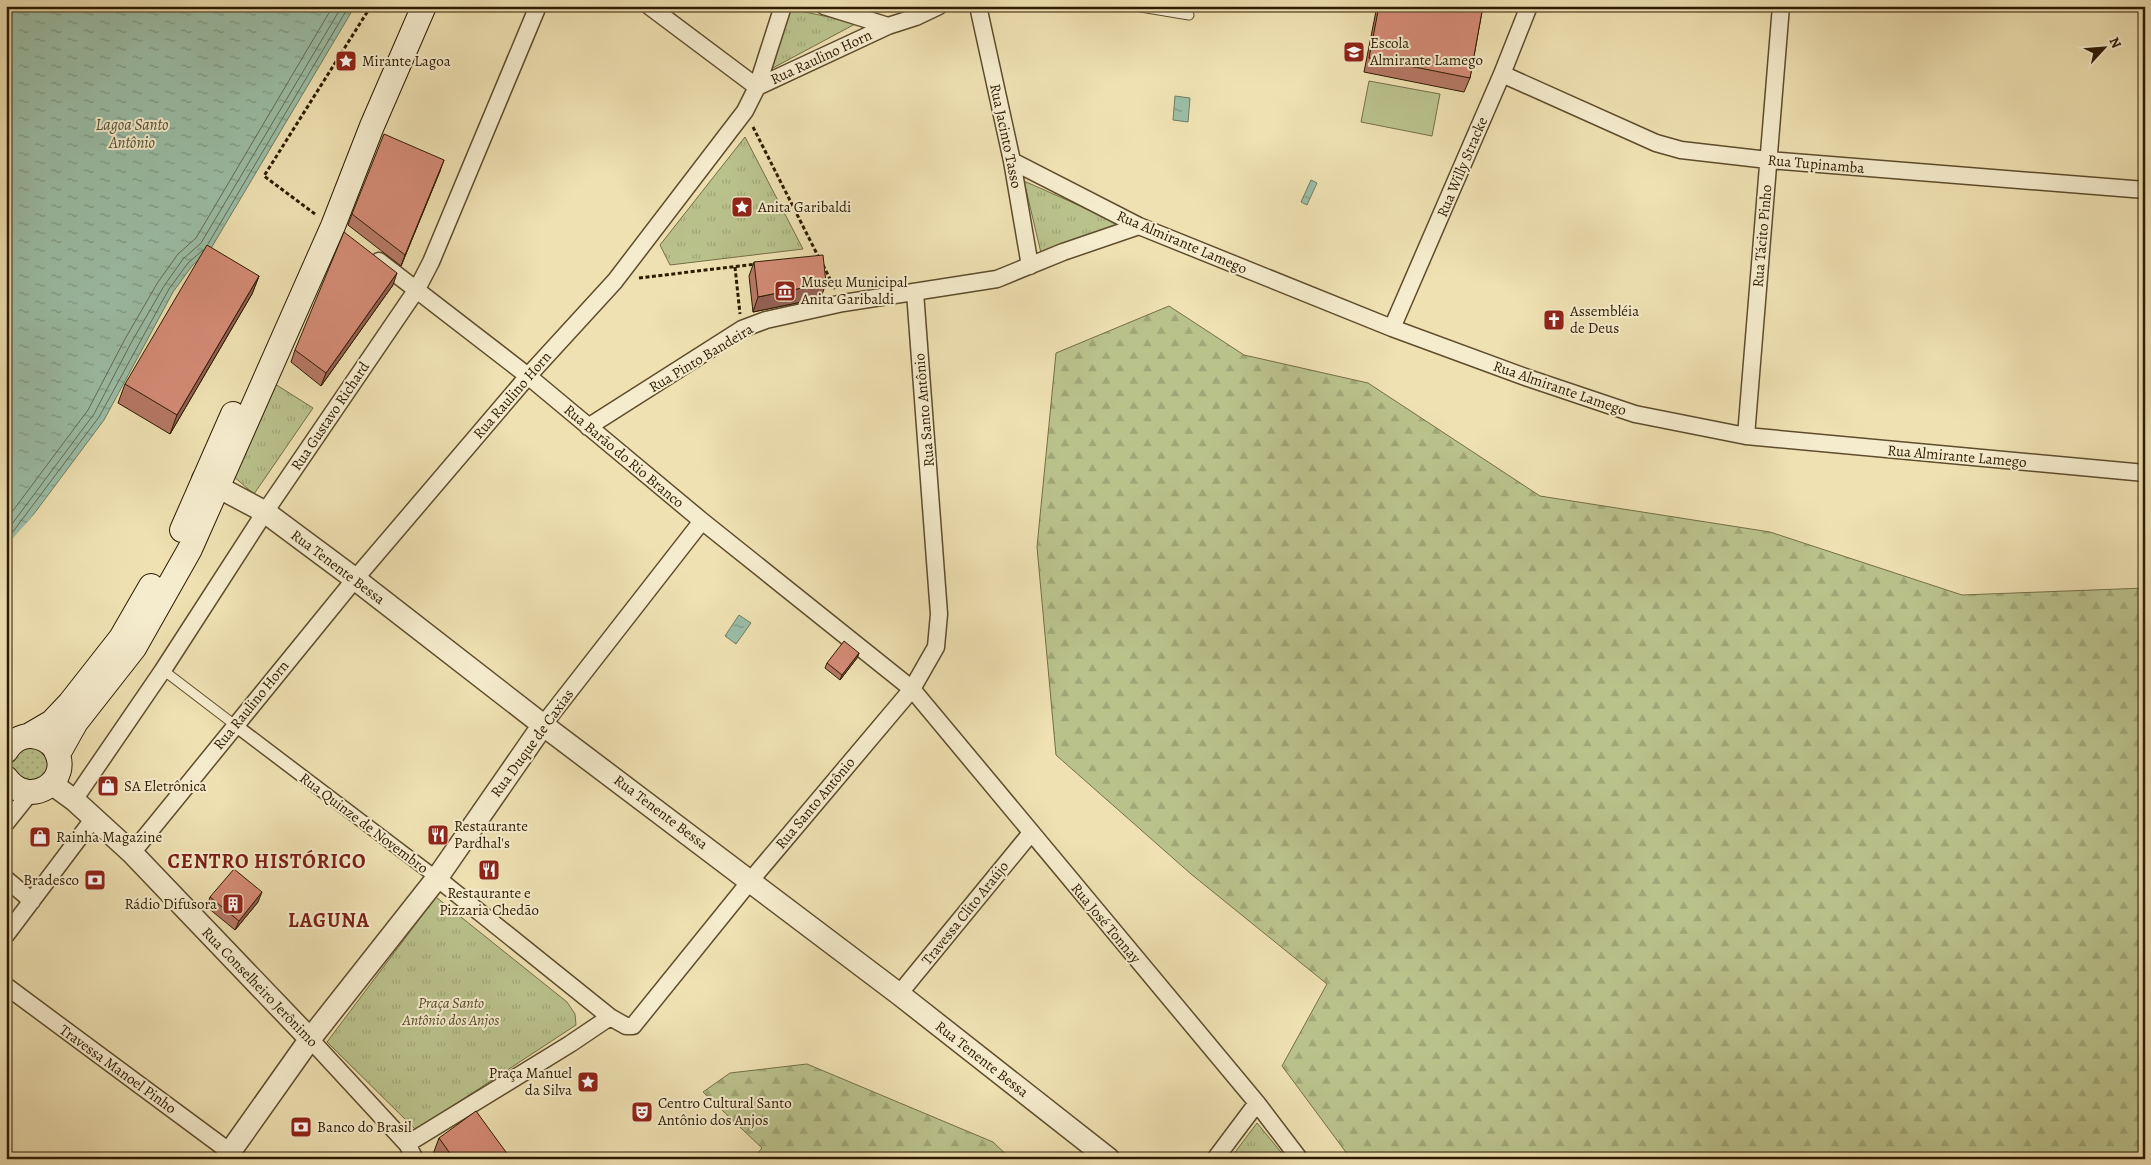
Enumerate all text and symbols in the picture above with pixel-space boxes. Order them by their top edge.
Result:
north arrow [2078,22,2128,72]
street label: Rua Raulino Horn [767,25,875,89]
place label: Escola Almirante Lamego [1369,33,1483,70]
text: N [2104,34,2126,51]
school or university icon: Escola Almirante Lamego [1342,40,1366,64]
place icon: Mirante Lagoa [334,49,358,73]
place label: Mirante Lagoa [362,51,451,71]
street label: Rua Jacinto Tasso [985,82,1027,190]
water label: Lagoa Santo Antônio [96,114,168,154]
street label: Rua Willy Stracke [1432,114,1492,220]
street label: Rua Tupinamba [1767,150,1865,178]
street label: Rua Tácito Pinho [1748,184,1776,288]
place icon: Anita Garibaldi [730,195,754,219]
place label: Anita Garibaldi [757,197,851,217]
street label: Rua Almirante Lamego [1114,206,1250,278]
place label: Museu Municipal Anita Garibaldi [800,272,908,309]
museum icon: Museu Municipal Anita Garibaldi [773,279,797,303]
place label: Assembléia de Deus [1569,301,1639,338]
church icon: Assembléia de Deus [1542,308,1566,332]
street label: Rua Pinto Bandeira [645,319,757,397]
street label: Rua Raulino Horn [468,347,556,443]
street label: Rua Santo Antônio [909,352,939,468]
street label: Rua Almirante Lamego [1491,356,1629,420]
street label: Rua Gustavo Richard [286,357,374,474]
street label: Rua Barão do Rio Branco [560,400,688,512]
street label: Rua Almirante Lamego [1887,440,2027,472]
street label: Rua Tenente Bessa [287,525,389,609]
street label: Rua Raulino Horn [209,656,293,754]
street label: Rua Duque de Caxias [486,685,578,801]
street label: Rua Santo Antônio [771,753,859,853]
street label: Rua Quinze de Novembro [296,768,432,878]
street label: Rua Tenente Bessa [610,770,712,854]
shop icon: SA Eletrônica [96,774,120,798]
place label: SA Eletrônica [124,776,207,796]
place label: Restaurante Pardhal's [454,816,528,853]
restaurant icon: Restaurante Pardhal's [426,823,450,847]
shop icon: Rainha Magazine [28,825,52,849]
place label: Rainha Magazine [56,827,162,847]
district label: CENTRO HISTÓRICO [167,848,367,875]
street label: Travessa Clito Araújo [917,857,1013,969]
restaurant icon: Restaurante e Pizzaria Chedão [477,858,501,882]
bank icon: Bradesco [83,868,107,892]
place label: Bradesco [23,870,79,890]
street label: Rua José Tonnay [1067,879,1146,968]
place label: Restaurante e Pizzaria Chedão [439,883,539,920]
building icon: Rádio Difusora [221,892,245,916]
place label: Rádio Difusora [124,894,217,914]
district label: LAGUNA [288,907,370,934]
street label: Rua Conselheiro Jerônimo [197,923,323,1051]
park label: Praça Santo Antônio dos Anjos [402,993,499,1030]
street label: Rua Tenente Bessa [931,1016,1033,1102]
street label: Travessa Manoel Pinho [56,1020,180,1118]
place label: Praça Manuel da Silva [489,1063,572,1100]
place icon: Praça Manuel da Silva [576,1070,600,1094]
place label: Centro Cultural Santo Antônio dos Anjos [657,1093,792,1130]
theatre icon: Centro Cultural Santo Antônio dos Anjos [630,1100,654,1124]
bank icon: Banco do Brasil [289,1115,313,1139]
place label: Banco do Brasil [317,1117,412,1137]

